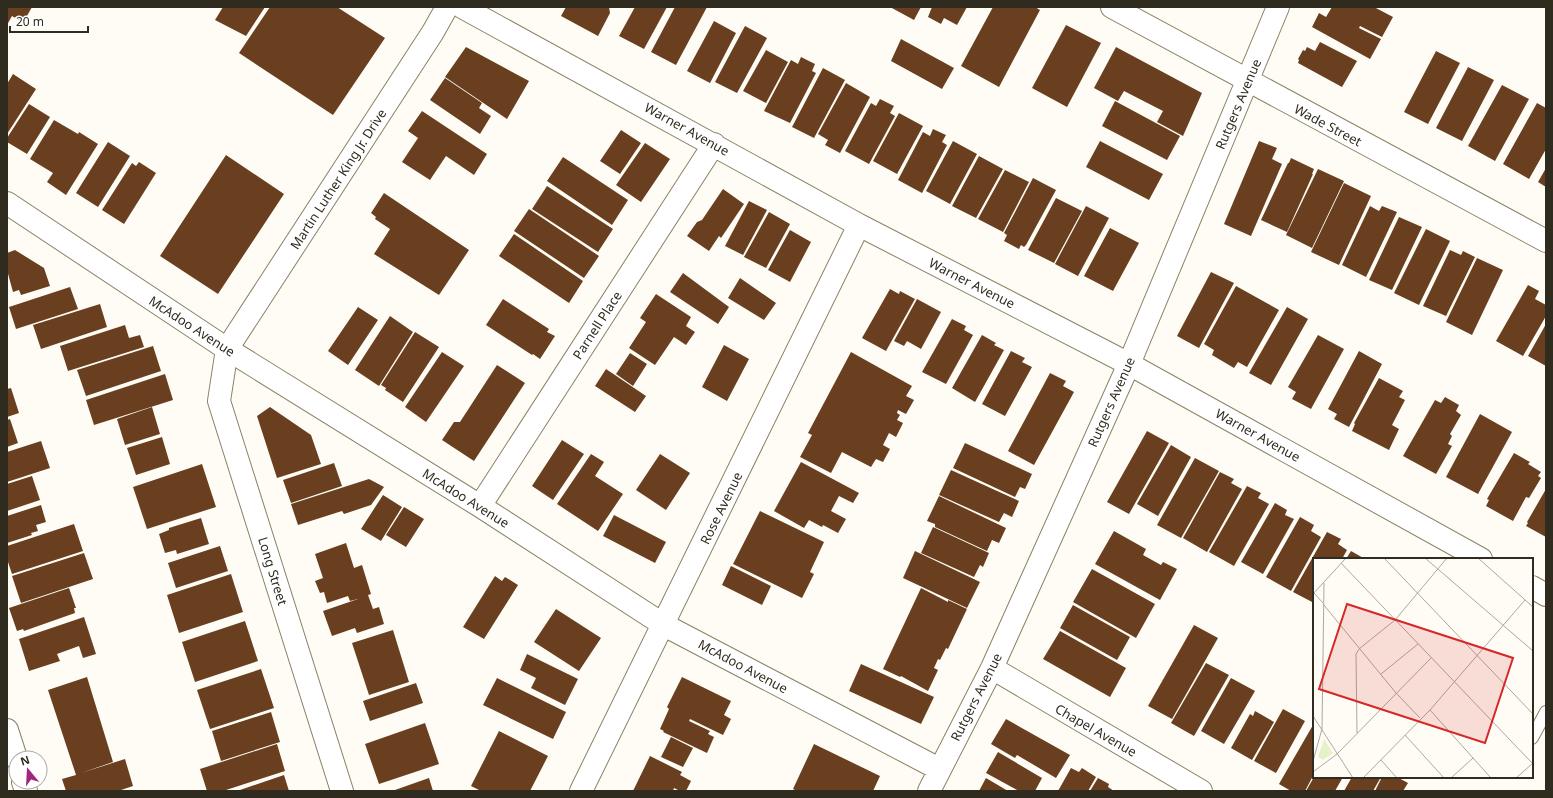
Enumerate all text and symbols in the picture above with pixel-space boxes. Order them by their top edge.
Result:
scale bar [10,8,88,34]
text: 20 m [16,13,44,30]
street label: Rutgers Avenue [1211,56,1265,152]
street label: Warner Avenue [641,98,733,160]
street label: Wade Street [1291,100,1365,150]
street label: Martin Luther King Jr. Drive [286,105,390,253]
street label: Warner Avenue [926,254,1018,312]
street label: Parnell Place [568,287,626,363]
street label: McAdoo Avenue [146,291,238,361]
street label: Rutgers Avenue [1083,354,1139,450]
street label: Warner Avenue [1212,404,1304,466]
street label: McAdoo Avenue [419,464,513,532]
street label: Rose Avenue [696,469,746,547]
street label: Long Street [254,535,292,608]
inset map [1313,558,1533,778]
street label: McAdoo Avenue [695,635,791,697]
street label: Rutgers Avenue [946,650,1006,744]
street label: Chapel Avenue [1052,699,1140,761]
north arrow [8,750,48,790]
text: N [18,751,31,769]

